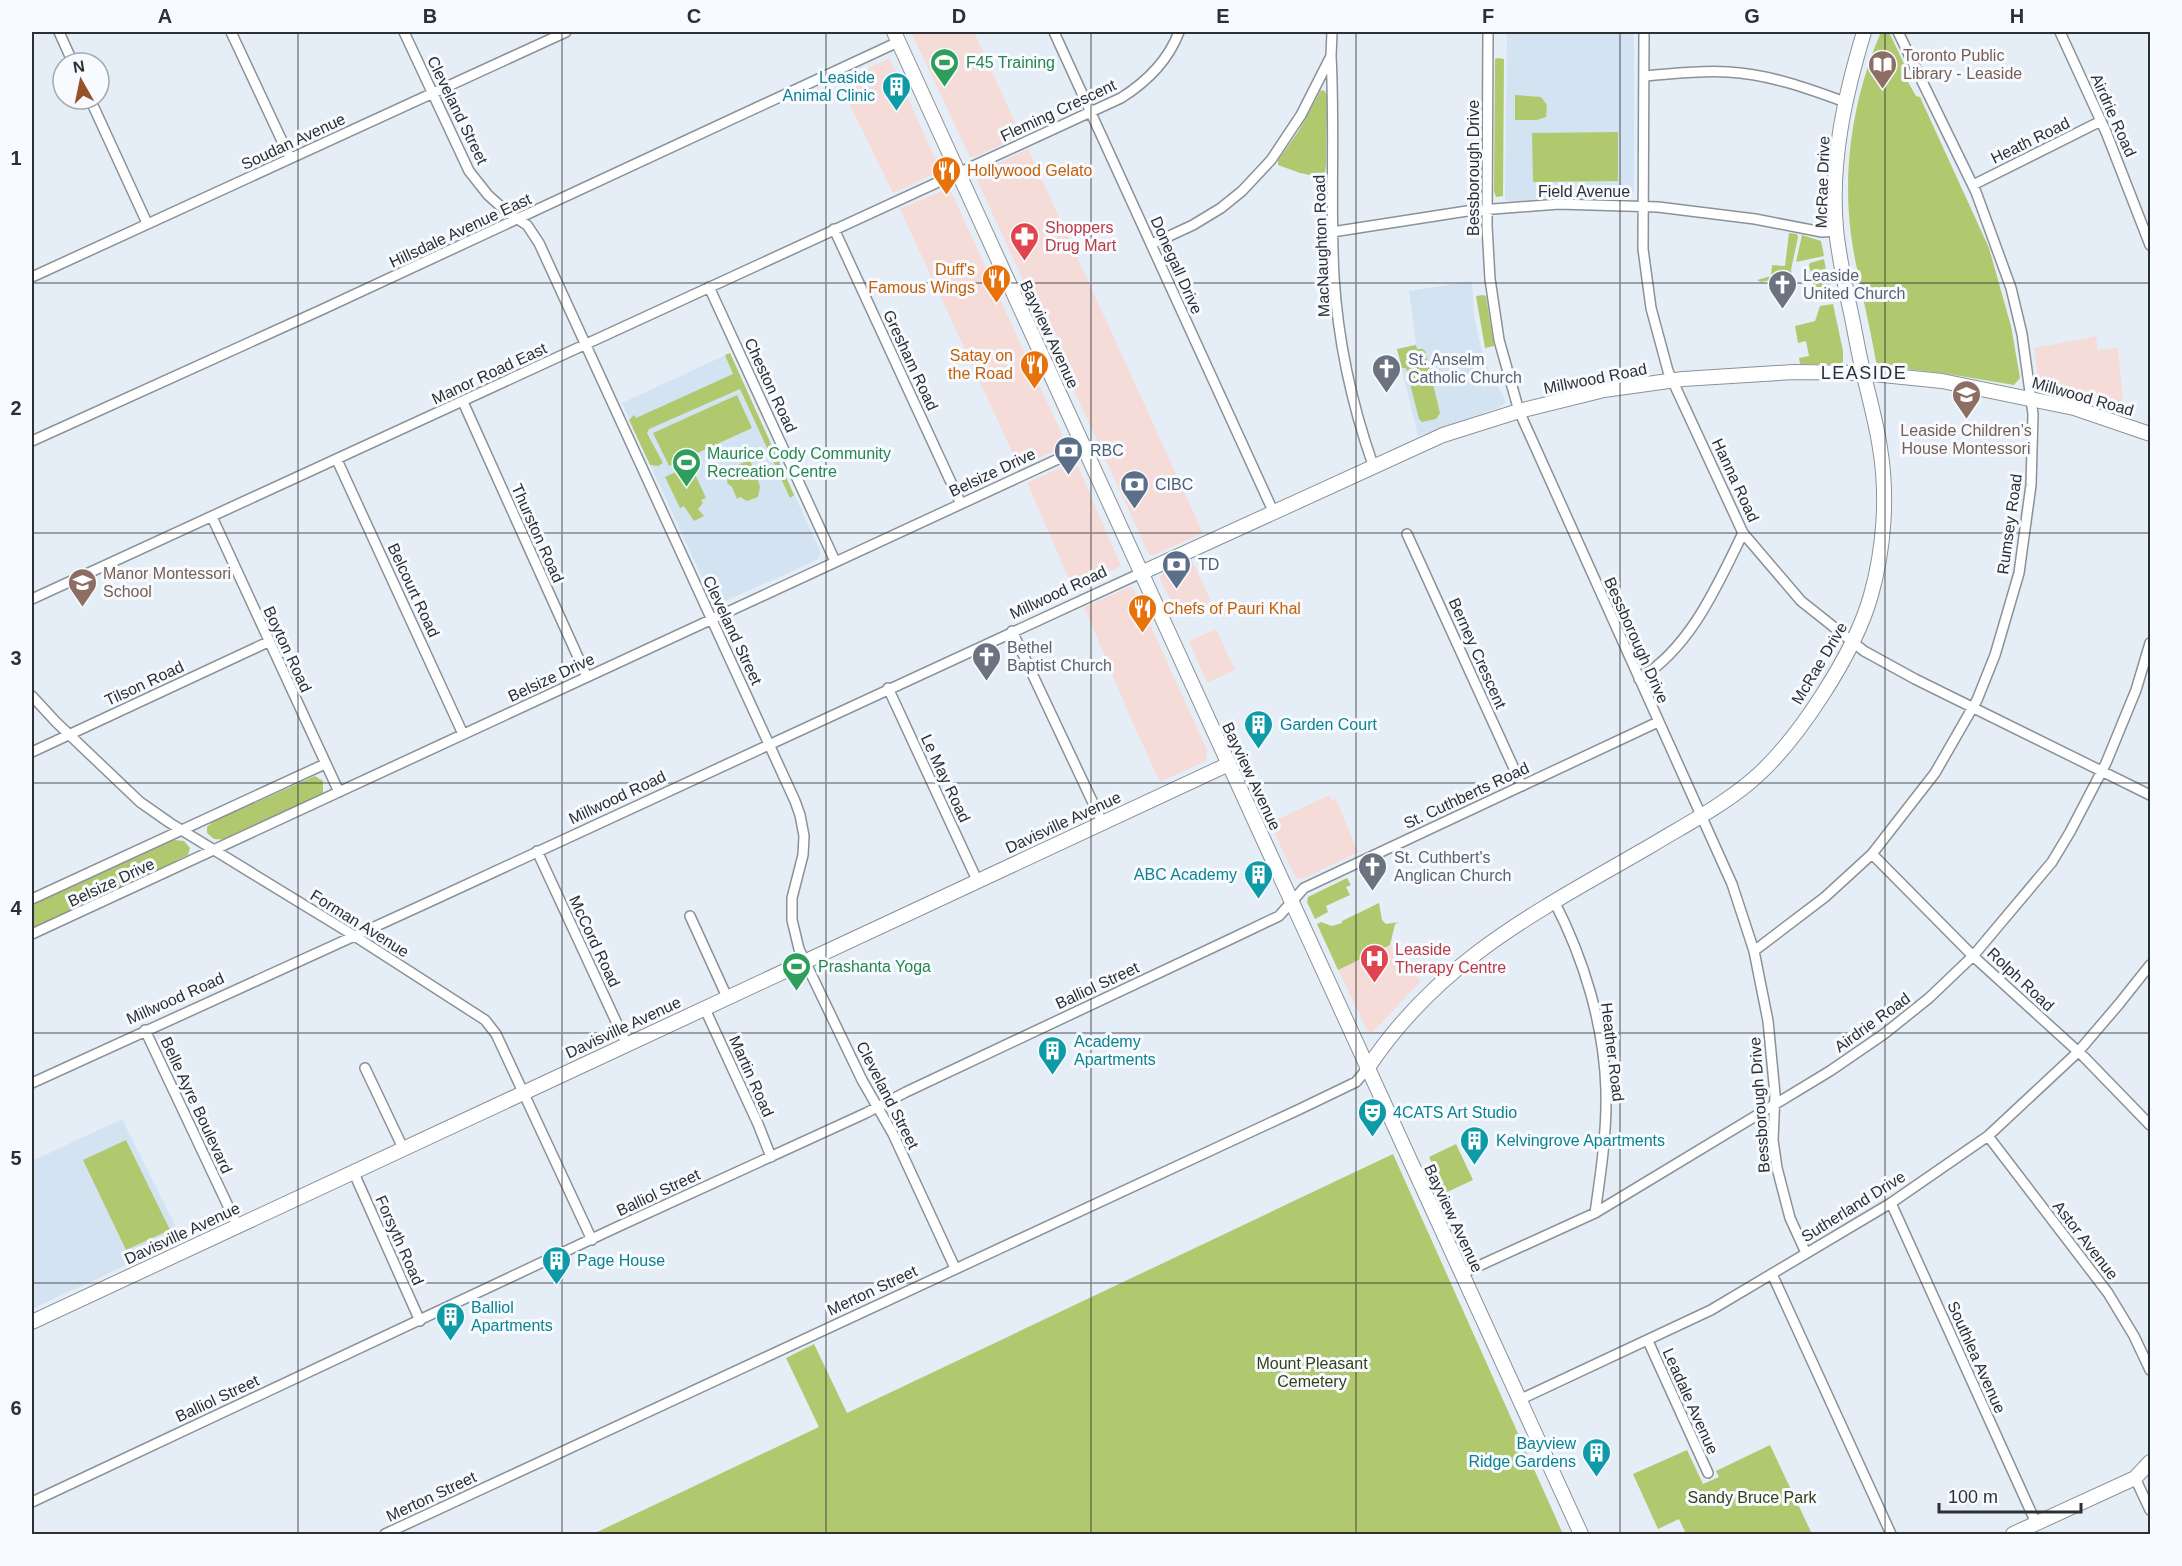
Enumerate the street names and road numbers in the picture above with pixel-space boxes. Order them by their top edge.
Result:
street label: Cleveland Street [424,53,491,168]
street label: Airdrie Road [2088,71,2139,159]
street label: Fleming Crescent [998,76,1119,145]
street label: Bessborough Drive [1465,100,1482,236]
street label: Soudan Avenue [239,110,348,173]
street label: Heath Road [1988,114,2072,167]
street label: McRae Drive [1812,135,1833,229]
street label: MacNaughton Road [1311,175,1332,317]
street label: Field Avenue [1538,183,1630,200]
street label: Hillsdale Avenue East [387,190,534,271]
street label: Donegall Drive [1147,214,1206,317]
street label: Bayview Avenue [1017,278,1082,391]
street label: Gresham Road [880,307,941,413]
street label: Cheston Road [741,335,800,435]
street label: Manor Road East [429,339,550,407]
street label: Millwood Road [1542,360,1648,397]
street label: Millwood Road [2030,374,2136,419]
street label: Hanna Road [1709,436,1762,525]
street label: Belsize Drive [946,445,1038,500]
street label: Rumsey Road [1994,473,2025,575]
street label: Thurston Road [508,481,567,585]
street label: Belcourt Road [384,541,443,640]
street label: Millwood Road [1007,563,1109,622]
street label: Cleveland Street [700,573,765,688]
street label: Bessborough Drive [1601,575,1672,706]
street label: Berney Crescent [1446,595,1510,712]
street label: Boyton Road [260,604,315,695]
street label: McRae Drive [1788,619,1851,707]
street label: Belsize Drive [505,650,597,705]
street label: Tilson Road [102,658,186,709]
street label: Bayview Avenue [1219,720,1284,833]
street label: Le May Road [918,731,973,825]
street label: St. Cuthberts Road [1401,759,1531,832]
street label: Millwood Road [566,768,668,827]
street label: Davisville Avenue [1003,788,1124,857]
street label: Belsize Drive [65,855,157,910]
street label: Forman Avenue [307,886,412,961]
street label: McCord Road [566,893,623,990]
street label: Rolph Road [1984,944,2057,1014]
street label: Balliol Street [1053,959,1142,1012]
street label: Millwood Road [124,969,227,1028]
street label: Airdrie Road [1831,989,1913,1055]
street label: Davisville Avenue [563,993,684,1062]
street label: Heather Road [1598,1002,1627,1103]
street label: Martin Road [726,1033,777,1119]
street label: Belle Ayre Boulevard [158,1034,236,1176]
street label: Bessborough Drive [1746,1036,1773,1173]
street label: Cleveland Street [853,1039,922,1152]
street label: Bayview Avenue [1421,1162,1486,1275]
street label: Balliol Street [614,1166,703,1219]
street label: Sutherland Drive [1798,1168,1908,1245]
street label: Forsyth Road [372,1193,427,1288]
street label: Astor Avenue [2050,1198,2122,1283]
street label: Davisville Avenue [122,1199,243,1268]
street label: Merton Street [825,1262,920,1319]
street label: Southlea Avenue [1944,1299,2009,1416]
street label: Leadale Avenue [1659,1345,1722,1457]
street label: Balliol Street [173,1372,262,1425]
street label: Merton Street [384,1468,479,1525]

